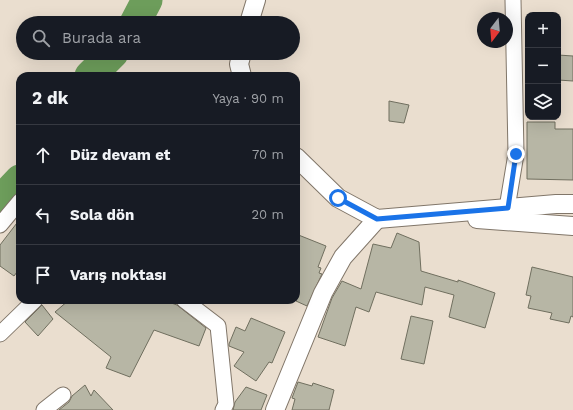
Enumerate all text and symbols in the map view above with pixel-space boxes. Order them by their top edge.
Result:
north arrow [477,12,513,48]
map controls [525,12,561,120]
button: + [525,12,561,48]
search box [16,16,300,60]
icon: search [30,27,52,49]
text: Burada ara [62,29,141,47]
button: − [525,48,561,84]
button: layers [525,84,561,120]
text: 2 dk [32,88,68,108]
text: Yaya · 90 m [212,91,284,106]
icon: ahead [32,144,54,166]
route end [507,145,525,163]
text: Düz devam et [70,146,170,164]
text: 70 m [252,147,284,162]
route start [329,189,347,207]
icon: left [32,204,54,226]
text: Sola dön [70,206,134,224]
text: 20 m [252,207,284,222]
icon: arrive [32,264,54,286]
text: Varış noktası [70,266,167,284]

